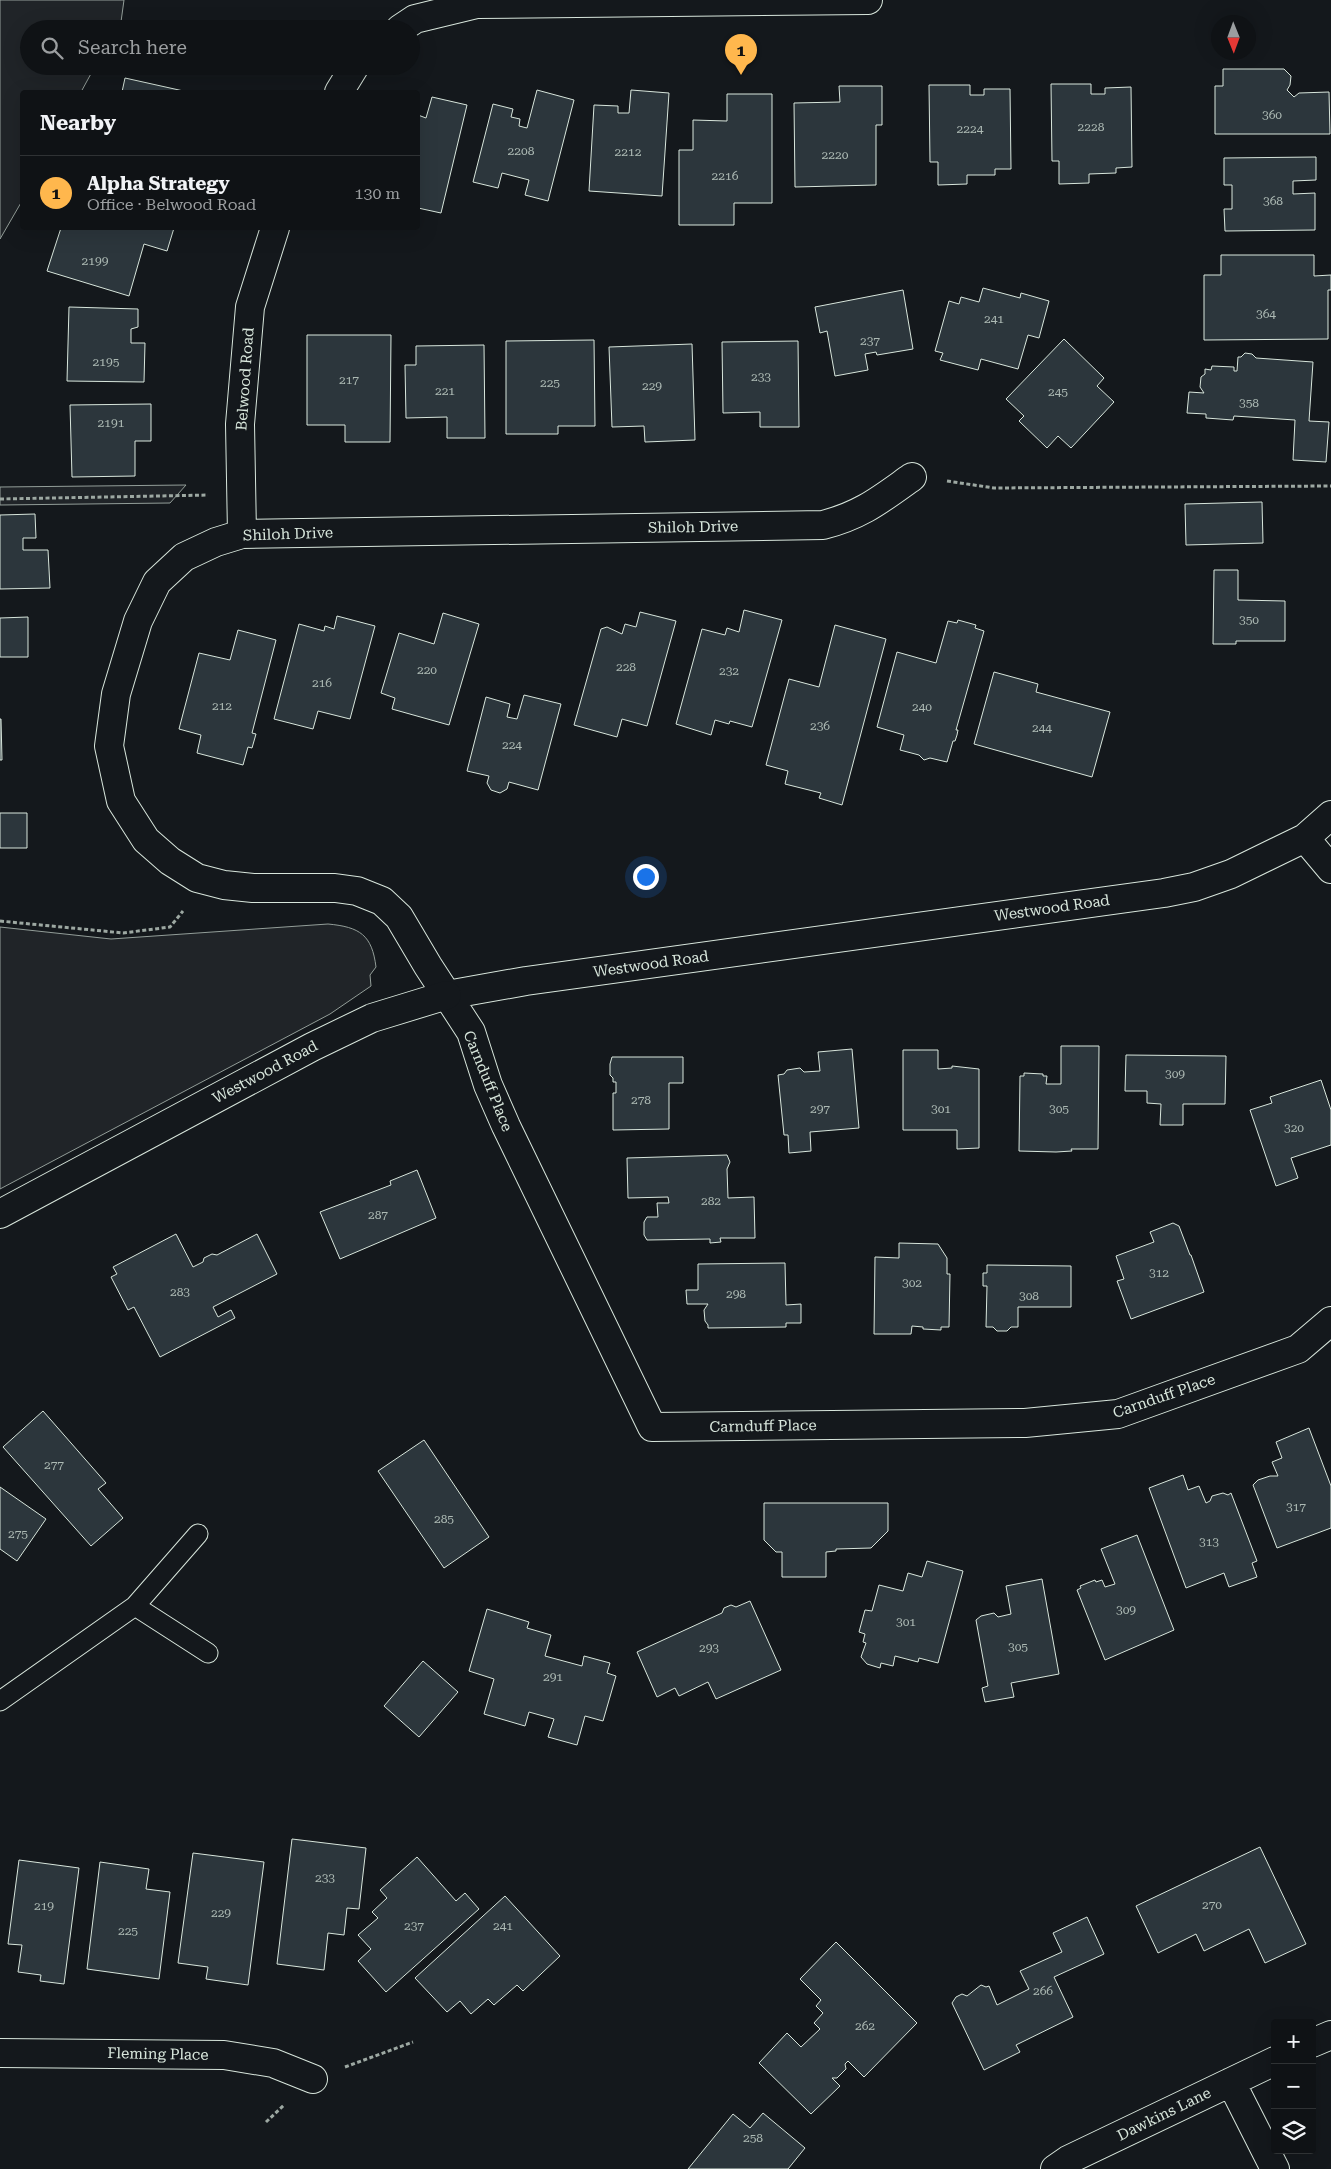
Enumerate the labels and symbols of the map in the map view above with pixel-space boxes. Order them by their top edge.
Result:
north arrow [1211,15,1256,60]
pin: 1 [725,34,757,75]
house number: 360 [1262,108,1282,122]
house number: 2228 [1078,120,1105,134]
house number: 2224 [957,122,984,136]
house number: 2208 [508,144,535,158]
house number: 2212 [615,145,642,159]
house number: 2220 [822,148,849,162]
house number: 2216 [712,169,739,183]
house number: 368 [1263,194,1283,208]
house number: 2199 [82,254,109,268]
house number: 364 [1256,307,1276,321]
house number: 241 [984,312,1004,326]
street label: Belwood Road [232,326,258,431]
house number: 237 [860,334,880,348]
house number: 2195 [93,355,120,369]
house number: 233 [751,370,771,384]
house number: 217 [339,373,359,387]
house number: 225 [540,376,560,390]
house number: 229 [642,379,662,393]
house number: 221 [435,384,455,398]
house number: 245 [1048,385,1068,399]
house number: 358 [1239,396,1259,410]
house number: 2191 [98,416,125,430]
street label: Shiloh Drive [648,517,738,537]
street label: Shiloh Drive [243,523,333,545]
house number: 350 [1239,613,1259,627]
house number: 228 [616,660,636,674]
house number: 220 [417,663,437,677]
house number: 232 [719,664,739,678]
house number: 216 [312,676,332,690]
house number: 212 [212,699,232,713]
house number: 240 [912,700,932,714]
house number: 236 [810,719,830,733]
house number: 244 [1032,721,1052,735]
house number: 224 [502,738,522,752]
your location [633,864,659,890]
street label: Westwood Road [993,891,1111,925]
street label: Westwood Road [592,947,710,981]
street label: Carnduff Place [460,1028,516,1134]
street label: Westwood Road [209,1037,321,1107]
house number: 309 [1165,1067,1185,1081]
house number: 278 [631,1093,651,1107]
house number: 297 [810,1102,830,1116]
house number: 301 [931,1102,951,1116]
house number: 305 [1049,1102,1069,1116]
house number: 320 [1284,1121,1304,1135]
house number: 282 [701,1194,721,1208]
house number: 287 [368,1208,388,1222]
house number: 312 [1149,1266,1169,1280]
house number: 302 [902,1276,922,1290]
house number: 283 [170,1285,190,1299]
house number: 298 [726,1287,746,1301]
house number: 308 [1019,1289,1039,1303]
street label: Carnduff Place [1110,1370,1218,1422]
street label: Carnduff Place [709,1416,817,1436]
house number: 277 [44,1458,64,1472]
house number: 317 [1286,1500,1306,1514]
house number: 285 [434,1512,454,1526]
house number: 275 [8,1527,28,1541]
house number: 313 [1199,1535,1219,1549]
house number: 309 [1116,1603,1136,1617]
house number: 301 [896,1615,916,1629]
house number: 305 [1008,1640,1028,1654]
house number: 293 [699,1641,719,1655]
house number: 291 [543,1670,563,1684]
house number: 233 [315,1871,335,1885]
house number: 270 [1202,1898,1222,1912]
house number: 219 [34,1899,54,1913]
house number: 229 [211,1906,231,1920]
house number: 237 [404,1919,424,1933]
house number: 241 [493,1919,513,1933]
house number: 225 [118,1924,138,1938]
house number: 266 [1033,1984,1053,1998]
house number: 262 [855,2019,875,2033]
street label: Fleming Place [107,2044,209,2064]
street label: Dawkins Lane [1114,2084,1214,2144]
house number: 258 [743,2131,763,2145]

